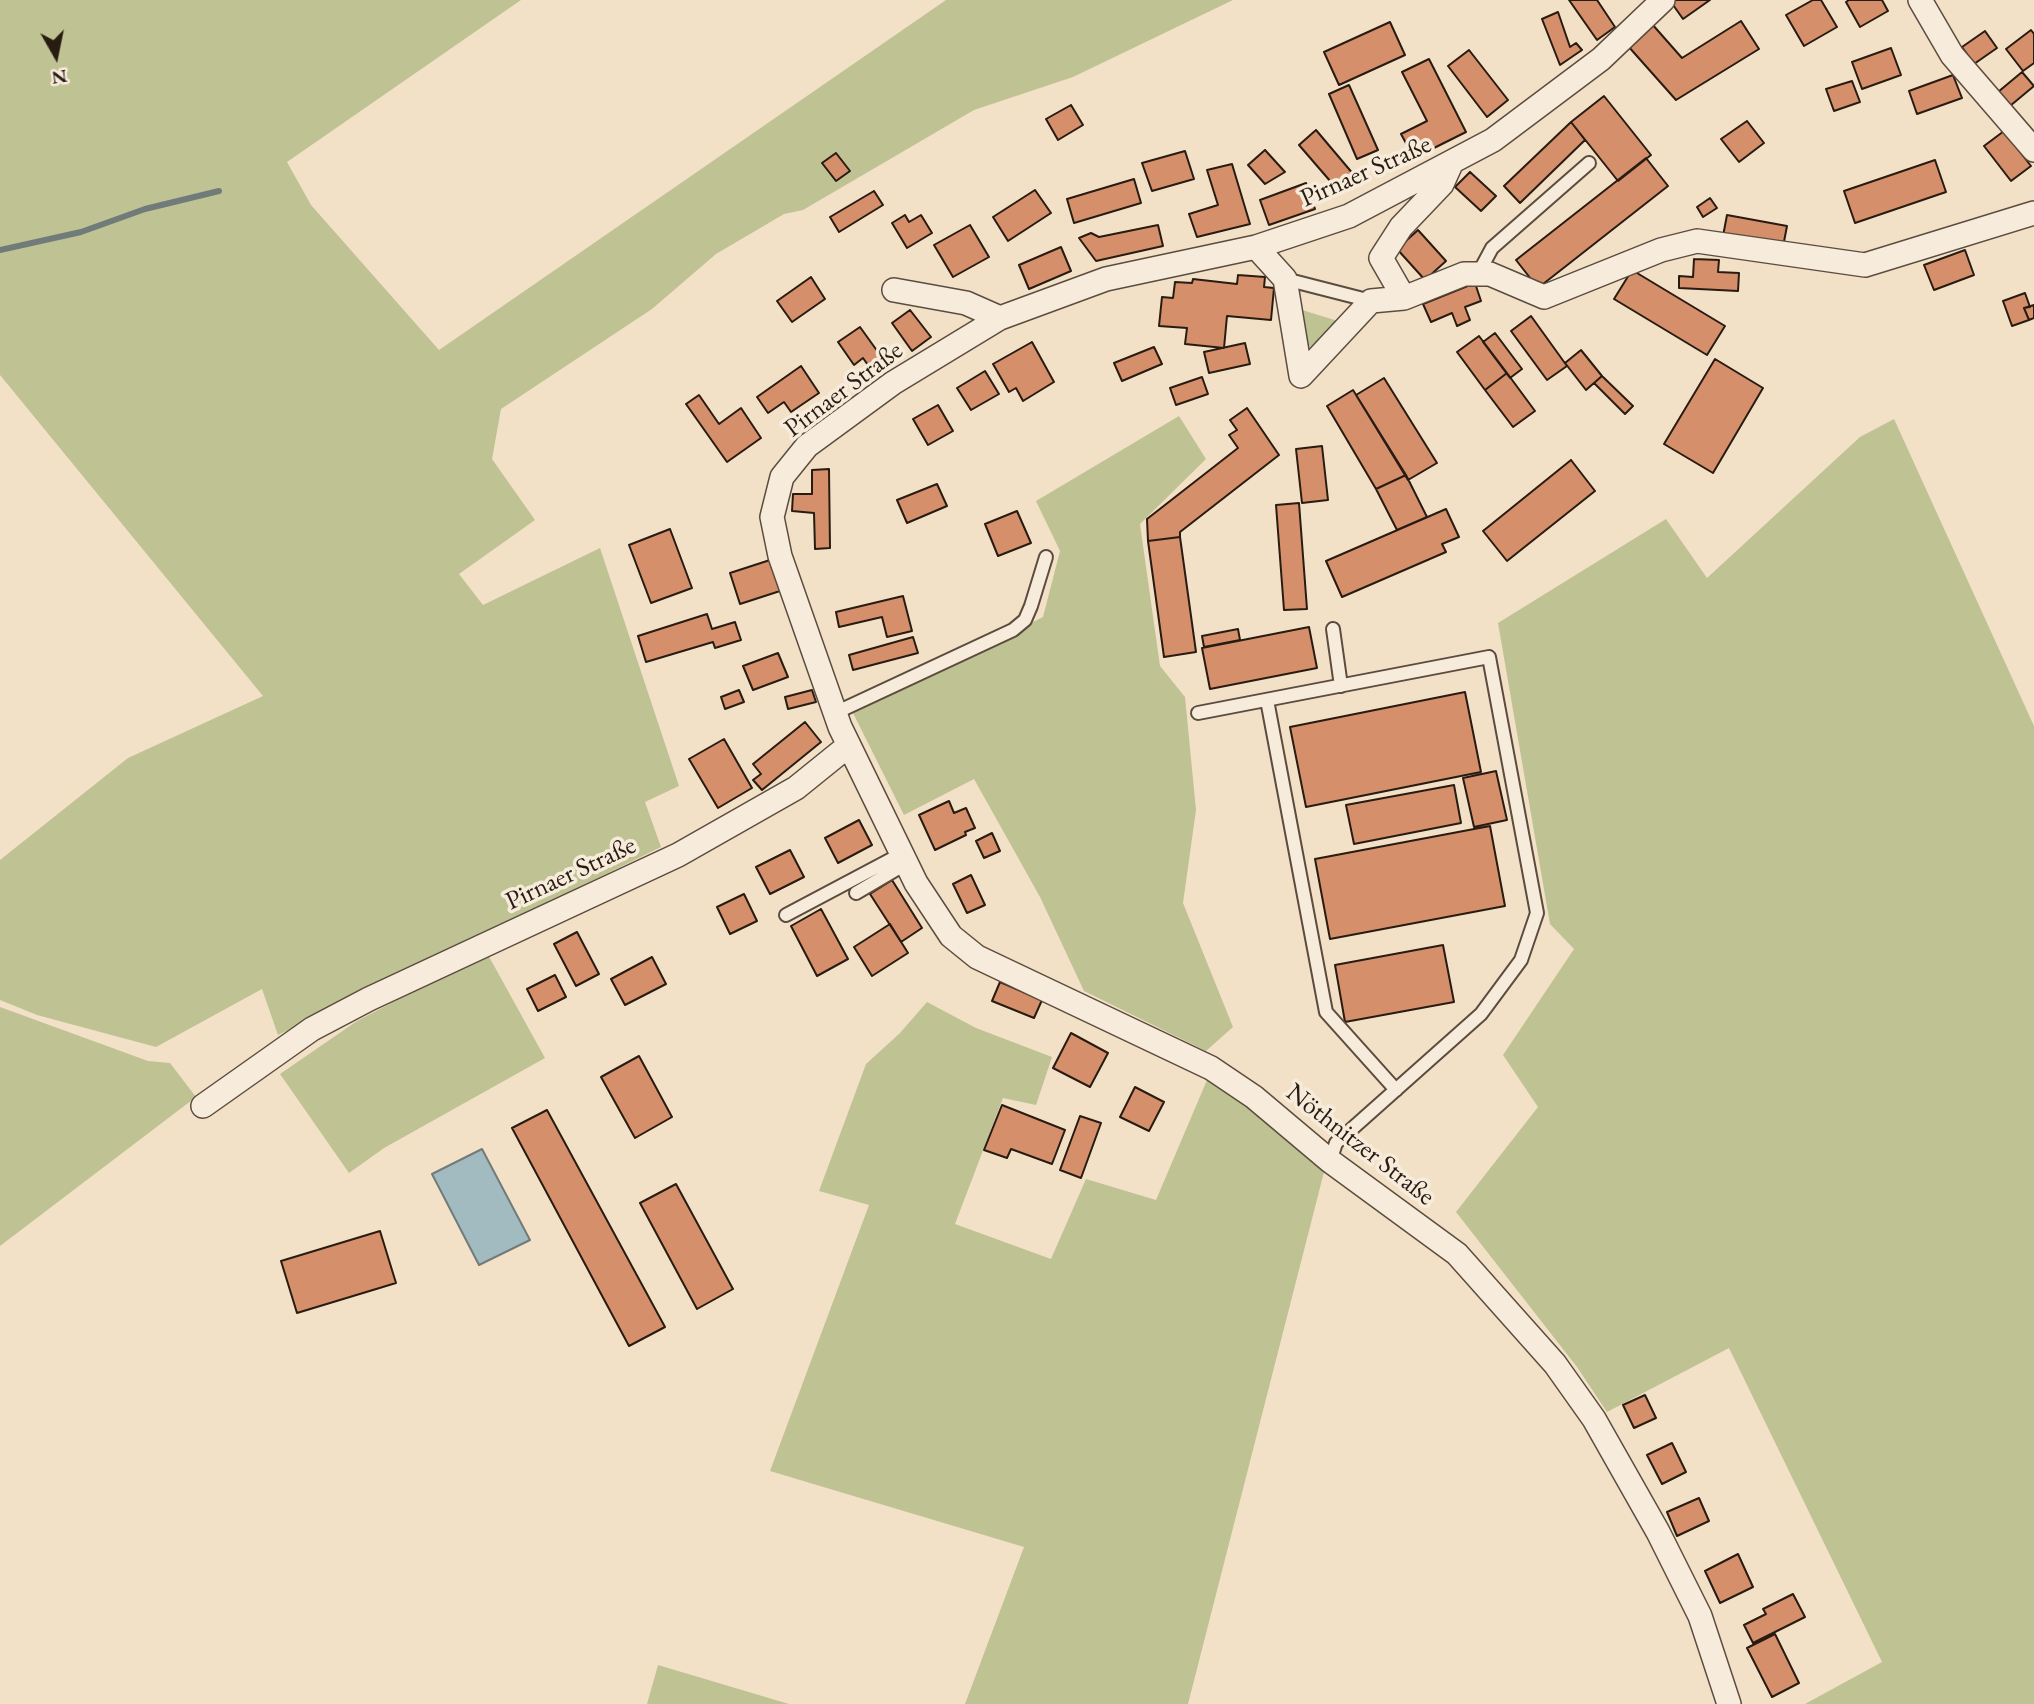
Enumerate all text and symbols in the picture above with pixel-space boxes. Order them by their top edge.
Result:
north arrow [21,21,91,91]
text: N [50,64,69,91]
street label: Pirnaer Straße [1296,129,1436,215]
street label: Pirnaer Straße [779,335,909,445]
street label: Pirnaer Straße [501,830,641,918]
street label: Nöthnitzer Straße [1280,1077,1440,1213]

